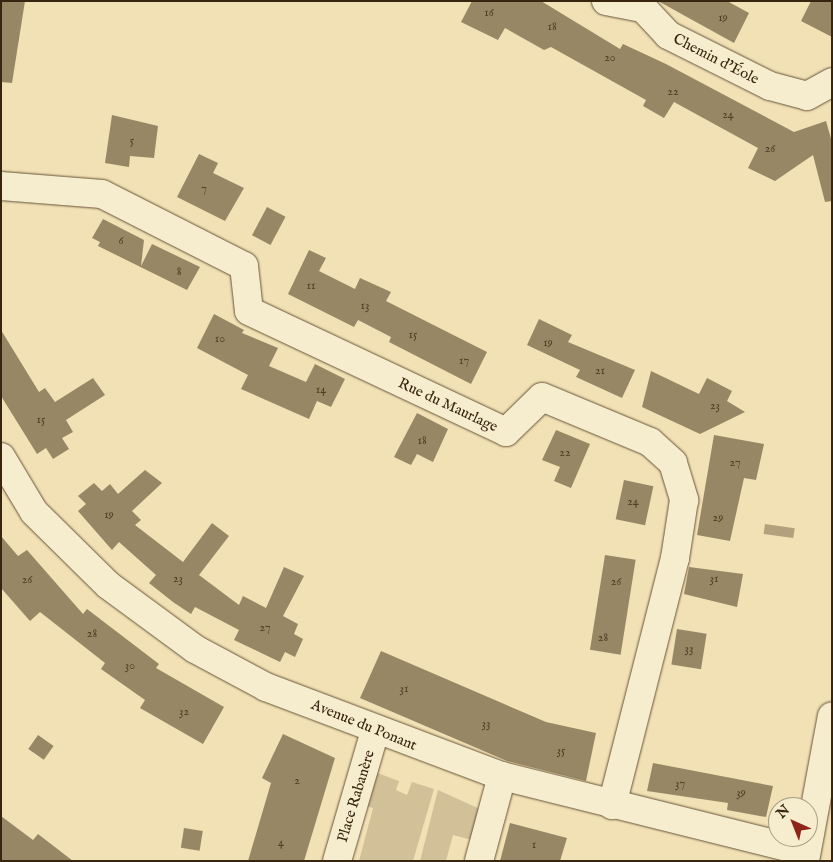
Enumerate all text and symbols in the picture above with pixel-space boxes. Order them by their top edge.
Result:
house number: 16 [484,6,494,20]
house number: 19 [718,11,728,25]
house number: 18 [547,20,557,34]
street label: Chemin d'Éole [670,30,762,88]
house number: 20 [604,51,616,65]
house number: 22 [667,85,679,99]
house number: 24 [722,108,734,122]
house number: 5 [130,134,134,148]
house number: 26 [765,142,775,156]
house number: 7 [201,182,207,196]
house number: 6 [118,234,124,248]
house number: 8 [177,265,181,279]
house number: 11 [307,279,315,293]
house number: 13 [361,299,369,313]
house number: 15 [409,328,417,342]
house number: 10 [215,332,225,346]
house number: 19 [543,336,553,350]
house number: 17 [459,354,469,368]
house number: 21 [595,364,605,378]
street label: Rue du Maurlage [395,374,501,436]
house number: 14 [316,383,326,397]
house number: 23 [710,399,720,413]
house number: 15 [37,413,45,427]
house number: 18 [417,434,427,448]
house number: 22 [559,446,571,460]
house number: 27 [729,456,741,470]
house number: 24 [627,495,639,509]
house number: 19 [104,508,114,522]
house number: 29 [713,511,723,525]
house number: 23 [173,572,183,586]
house number: 31 [710,572,718,586]
house number: 26 [22,573,32,587]
house number: 26 [611,575,621,589]
house number: 27 [259,621,271,635]
house number: 28 [87,627,97,641]
house number: 28 [598,631,608,645]
house number: 33 [685,642,693,656]
house number: 30 [125,659,135,673]
house number: 31 [400,682,408,696]
street label: Avenue du Ponant [309,696,419,754]
house number: 32 [179,705,189,719]
house number: 33 [482,717,490,731]
house number: 35 [557,744,565,758]
street label: Place Rabanère [333,748,379,844]
house number: 2 [294,774,300,788]
house number: 37 [675,777,685,791]
house number: 39 [736,786,746,800]
north arrow [768,797,818,847]
text: N [773,801,794,823]
house number: 4 [278,836,284,850]
house number: 1 [532,838,536,852]

